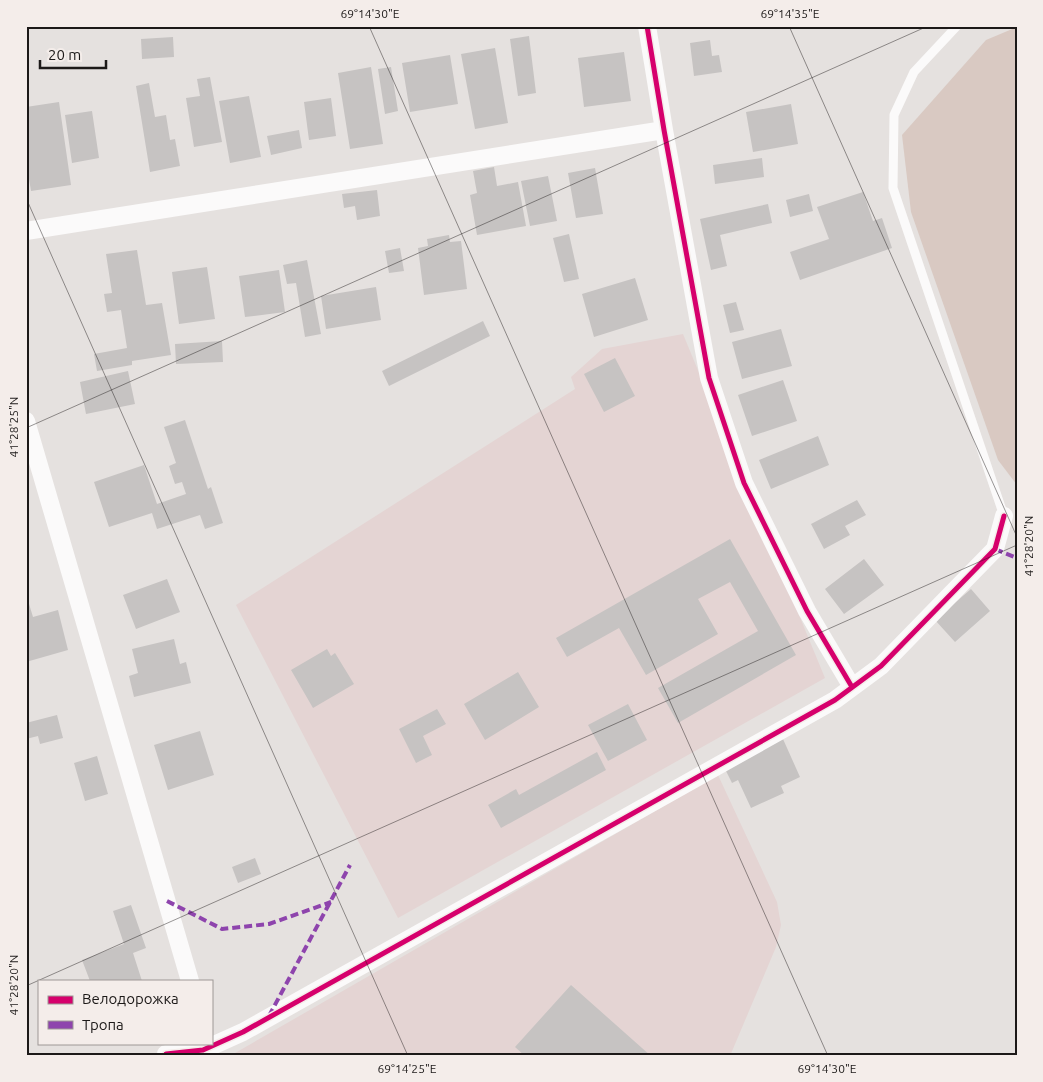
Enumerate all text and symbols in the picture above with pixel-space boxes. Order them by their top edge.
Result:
text: 69°14'30"E [341,7,400,20]
text: 69°14'35"E [761,7,820,20]
scale bar [40,38,106,70]
text: 20 m [48,46,81,63]
text: 41°28'25"N [7,397,20,457]
text: 41°28'20"N [1022,516,1035,576]
text: 41°28'20"N [7,955,20,1015]
legend [38,980,212,1044]
text: Велодорожка [82,990,179,1007]
text: Тропа [82,1016,124,1033]
text: 69°14'25"E [378,1062,437,1075]
text: 69°14'30"E [798,1062,857,1075]

